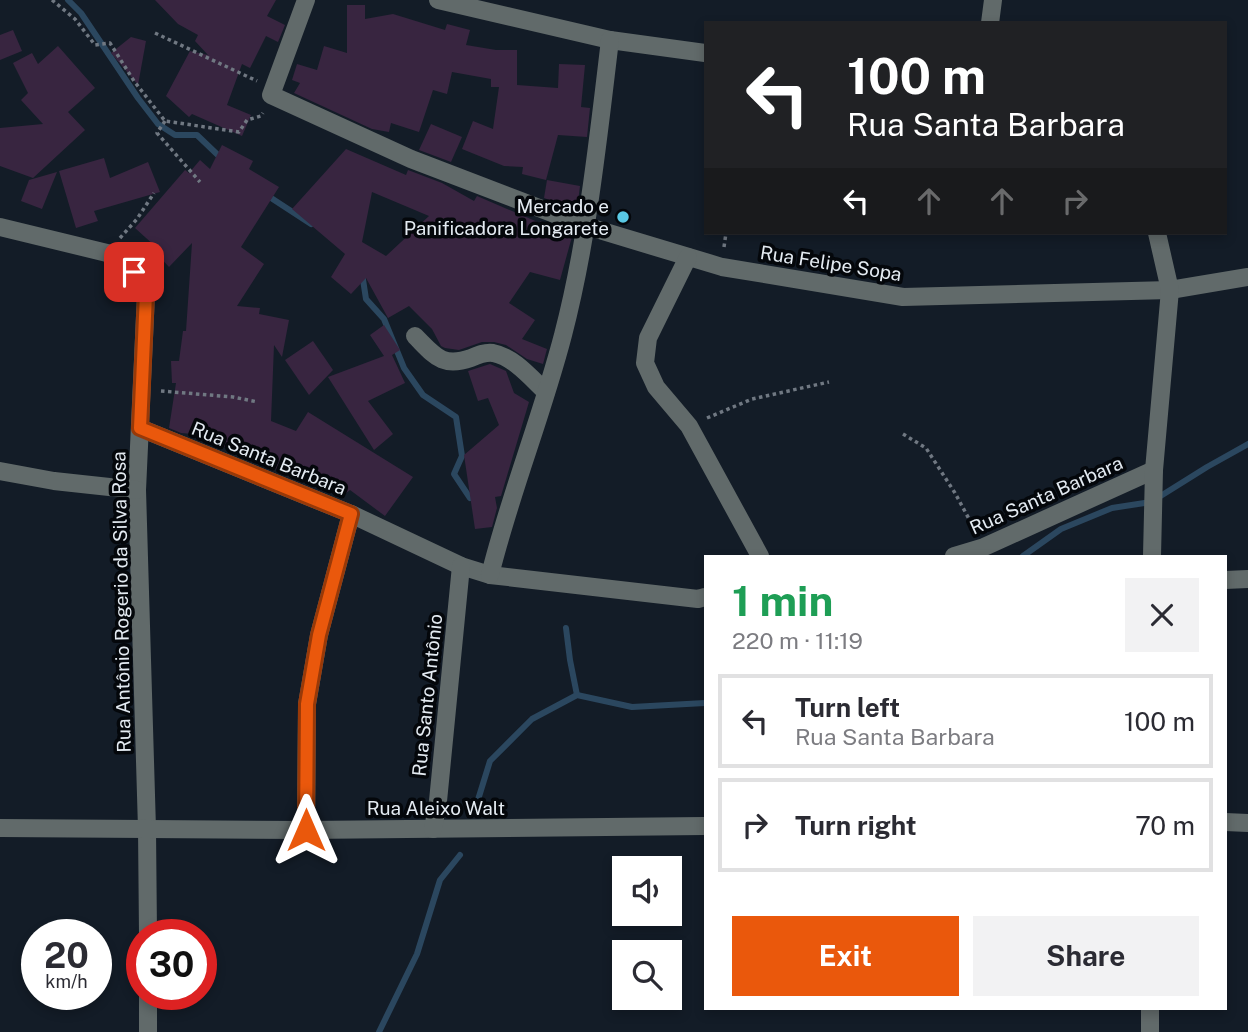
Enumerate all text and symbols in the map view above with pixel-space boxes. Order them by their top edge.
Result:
text: 100 m [847,47,986,105]
icon: left [732,49,823,140]
text: Rua Santa Barbara [847,106,1125,143]
icon: left [837,182,875,220]
icon: ahead [910,182,948,220]
icon: ahead [983,182,1021,220]
icon: right [1056,182,1094,220]
place label: Mercado e Panificadora Longarete [404,195,609,239]
marker: Mercado e Panificadora Longarete [615,209,631,225]
street label: Rua Felipe Sopa [759,241,903,285]
pin [104,242,164,302]
icon: arrive [115,253,153,291]
street label: Rua Santa Barbara [188,417,350,499]
street label: Rua Antônio Rogerio da Silva Rosa [107,451,135,753]
street label: Rua Santa Barbara [966,451,1126,539]
text: 1 min [732,576,833,625]
button: close [1125,578,1199,652]
street label: Rua Santo Antônio [408,613,446,777]
text: 220 m · 11:19 [732,627,863,654]
text: Turn left [795,692,900,723]
icon: left [736,702,774,740]
text: 100 m [1124,706,1195,737]
text: Rua Santa Barbara [795,723,995,750]
position arrow [269,793,343,867]
street label: Rua Aleixo Walt [367,797,505,819]
icon: right [736,806,774,844]
text: Turn right [795,810,917,841]
text: 70 m [1135,810,1195,841]
map controls [612,856,682,1010]
button: sound [612,856,682,926]
button: Exit [732,916,959,996]
button: Share [973,916,1199,996]
speed limit sign: 30 [126,919,217,1010]
text: 20 [44,935,89,976]
button: search [612,940,682,1010]
text: km/h [45,971,88,992]

